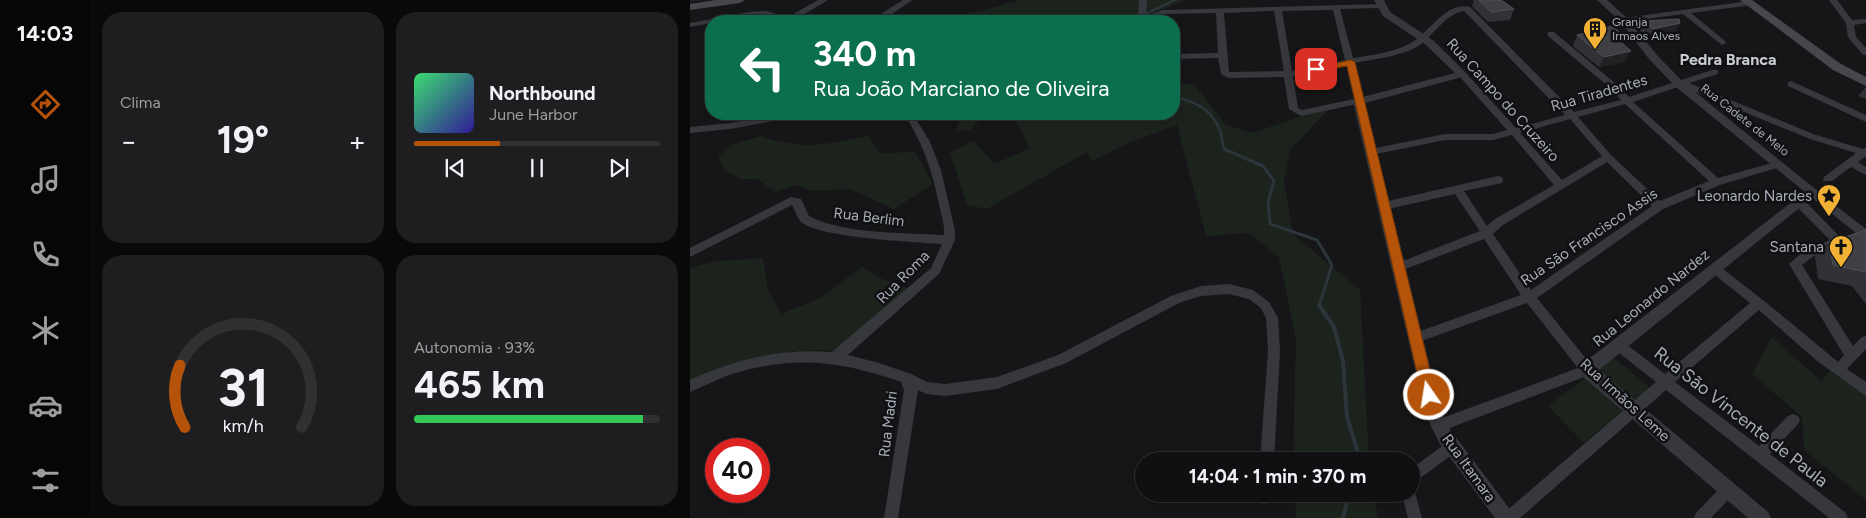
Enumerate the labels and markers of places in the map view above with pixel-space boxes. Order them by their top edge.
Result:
place label: Granja Irmaos Alves [1612,15,1681,43]
building icon: Granja Irmaos Alves [1582,16,1608,50]
pin [1295,48,1337,90]
place icon: Leonardo Nardes [1816,183,1842,217]
place label: Leonardo Nardes [1697,187,1812,205]
church icon: Santana [1828,234,1854,268]
place label: Santana [1769,238,1824,256]

